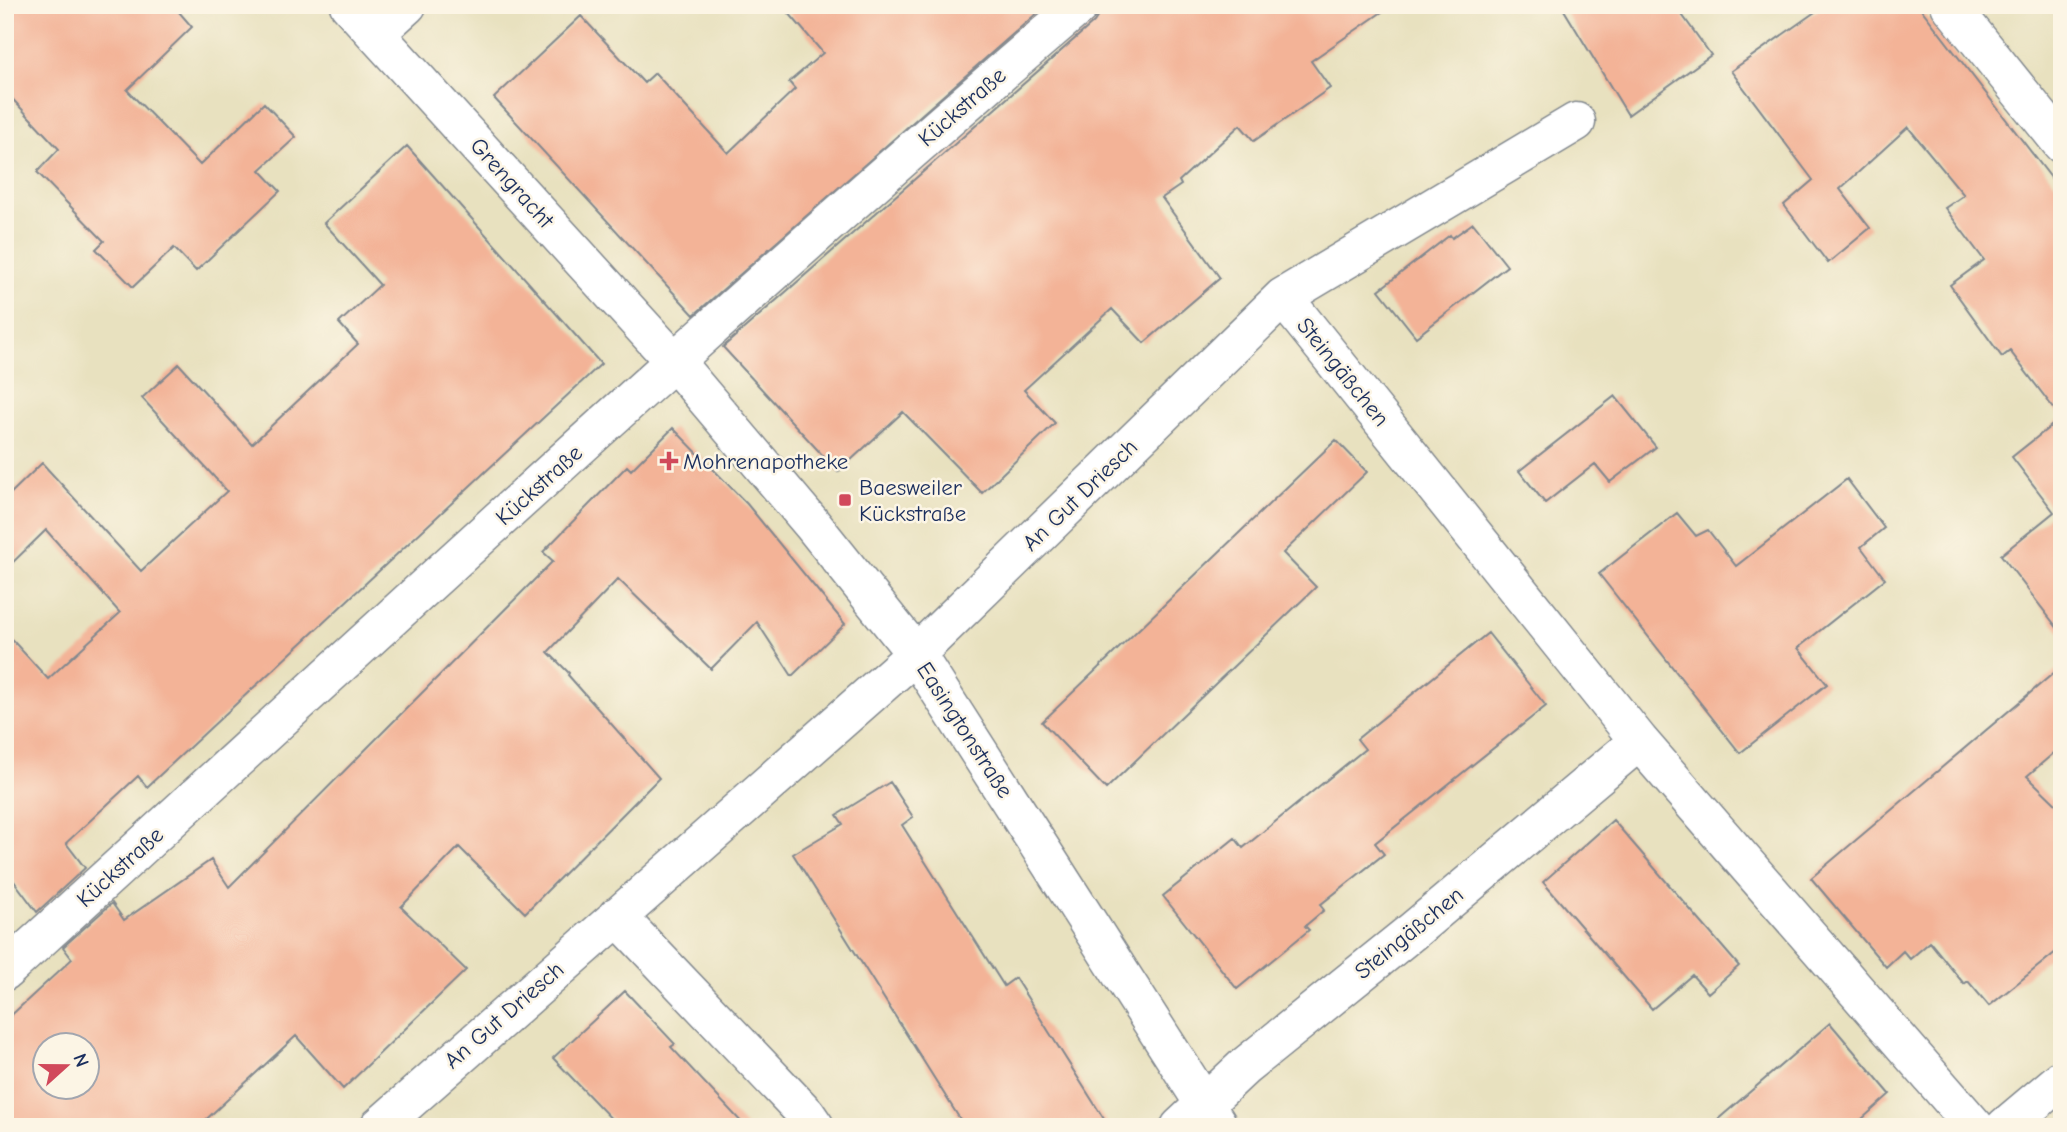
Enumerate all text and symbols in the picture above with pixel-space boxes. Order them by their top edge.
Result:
street label: Kückstraße [913,62,1011,152]
street label: Grengracht [464,132,561,235]
street label: Steingäßchen [1291,312,1395,432]
street label: An Gut Driesch [1017,433,1143,557]
street label: Kückstraße [490,439,588,531]
place label: Mohrenapotheke [683,448,848,475]
marker: Mohrenapotheke [661,453,677,469]
place label: Baesweiler Kückstraße [859,474,966,527]
marker: Baesweiler Kückstraße [837,492,853,508]
street label: Easingtonstraße [911,657,1019,803]
street label: Kückstraße [71,821,169,913]
street label: Steingäßchen [1349,881,1469,985]
street label: An Gut Driesch [439,956,569,1074]
north arrow [32,1030,102,1100]
text: N [68,1051,93,1070]

